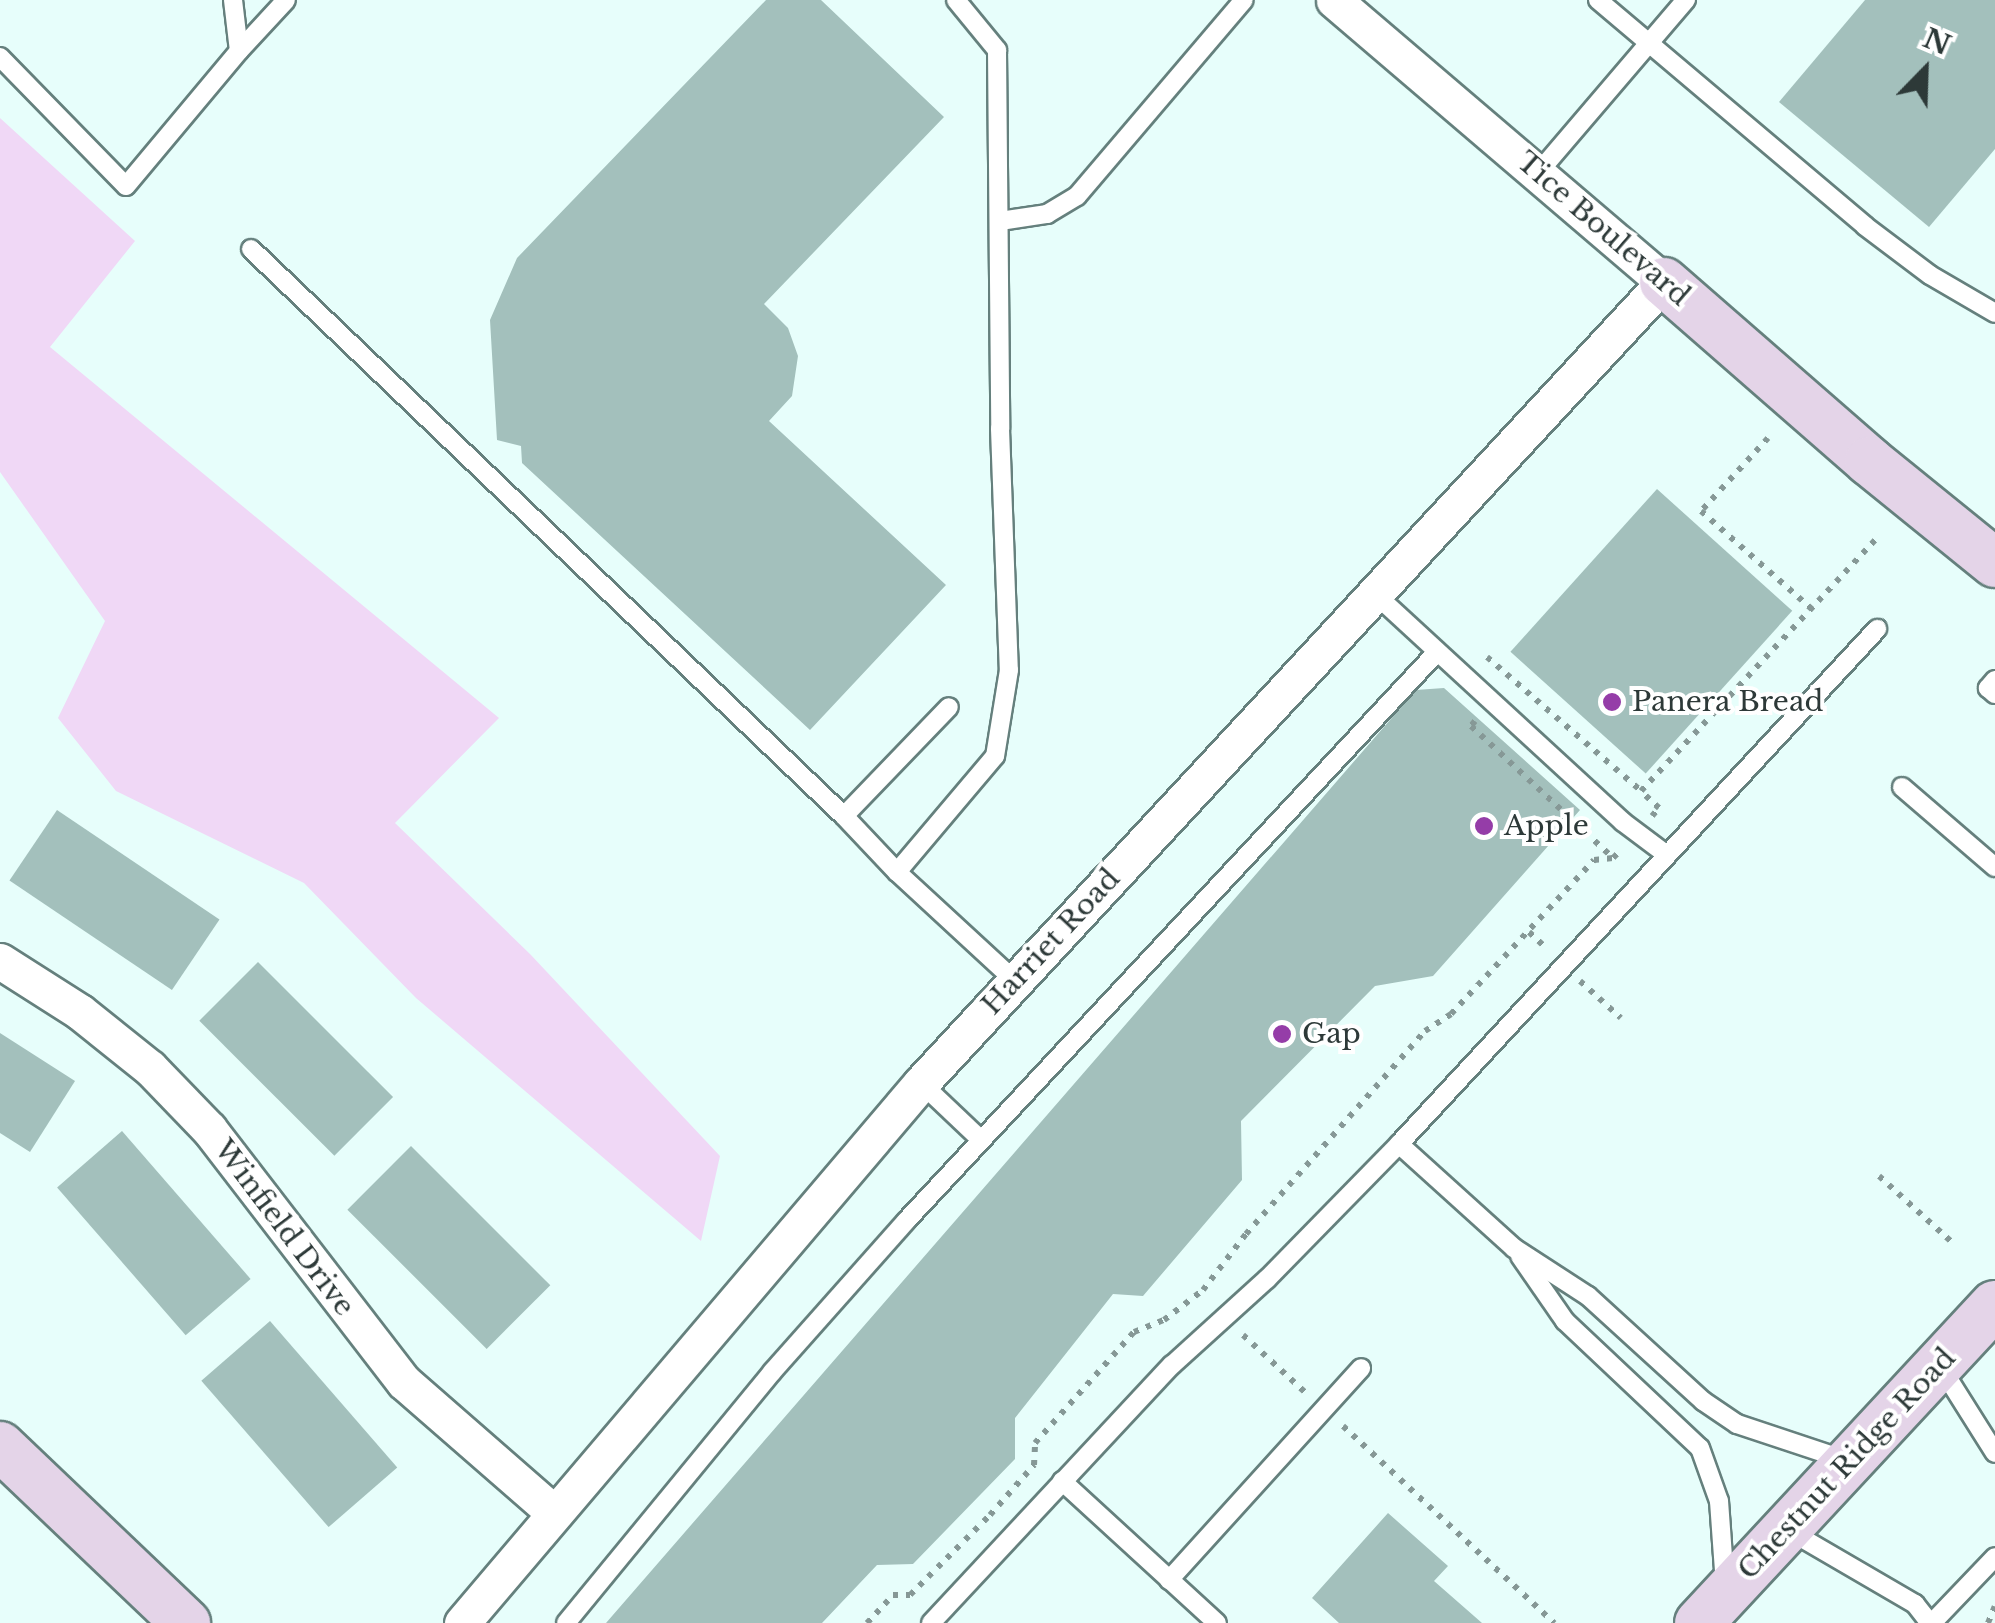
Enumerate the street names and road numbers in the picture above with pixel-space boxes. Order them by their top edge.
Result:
street label: Tice Boulevard [1510,145,1696,313]
street label: Harriet Road [975,862,1127,1022]
street label: Winfield Drive [207,1133,361,1323]
street label: Chestnut Ridge Road [1731,1342,1963,1586]

